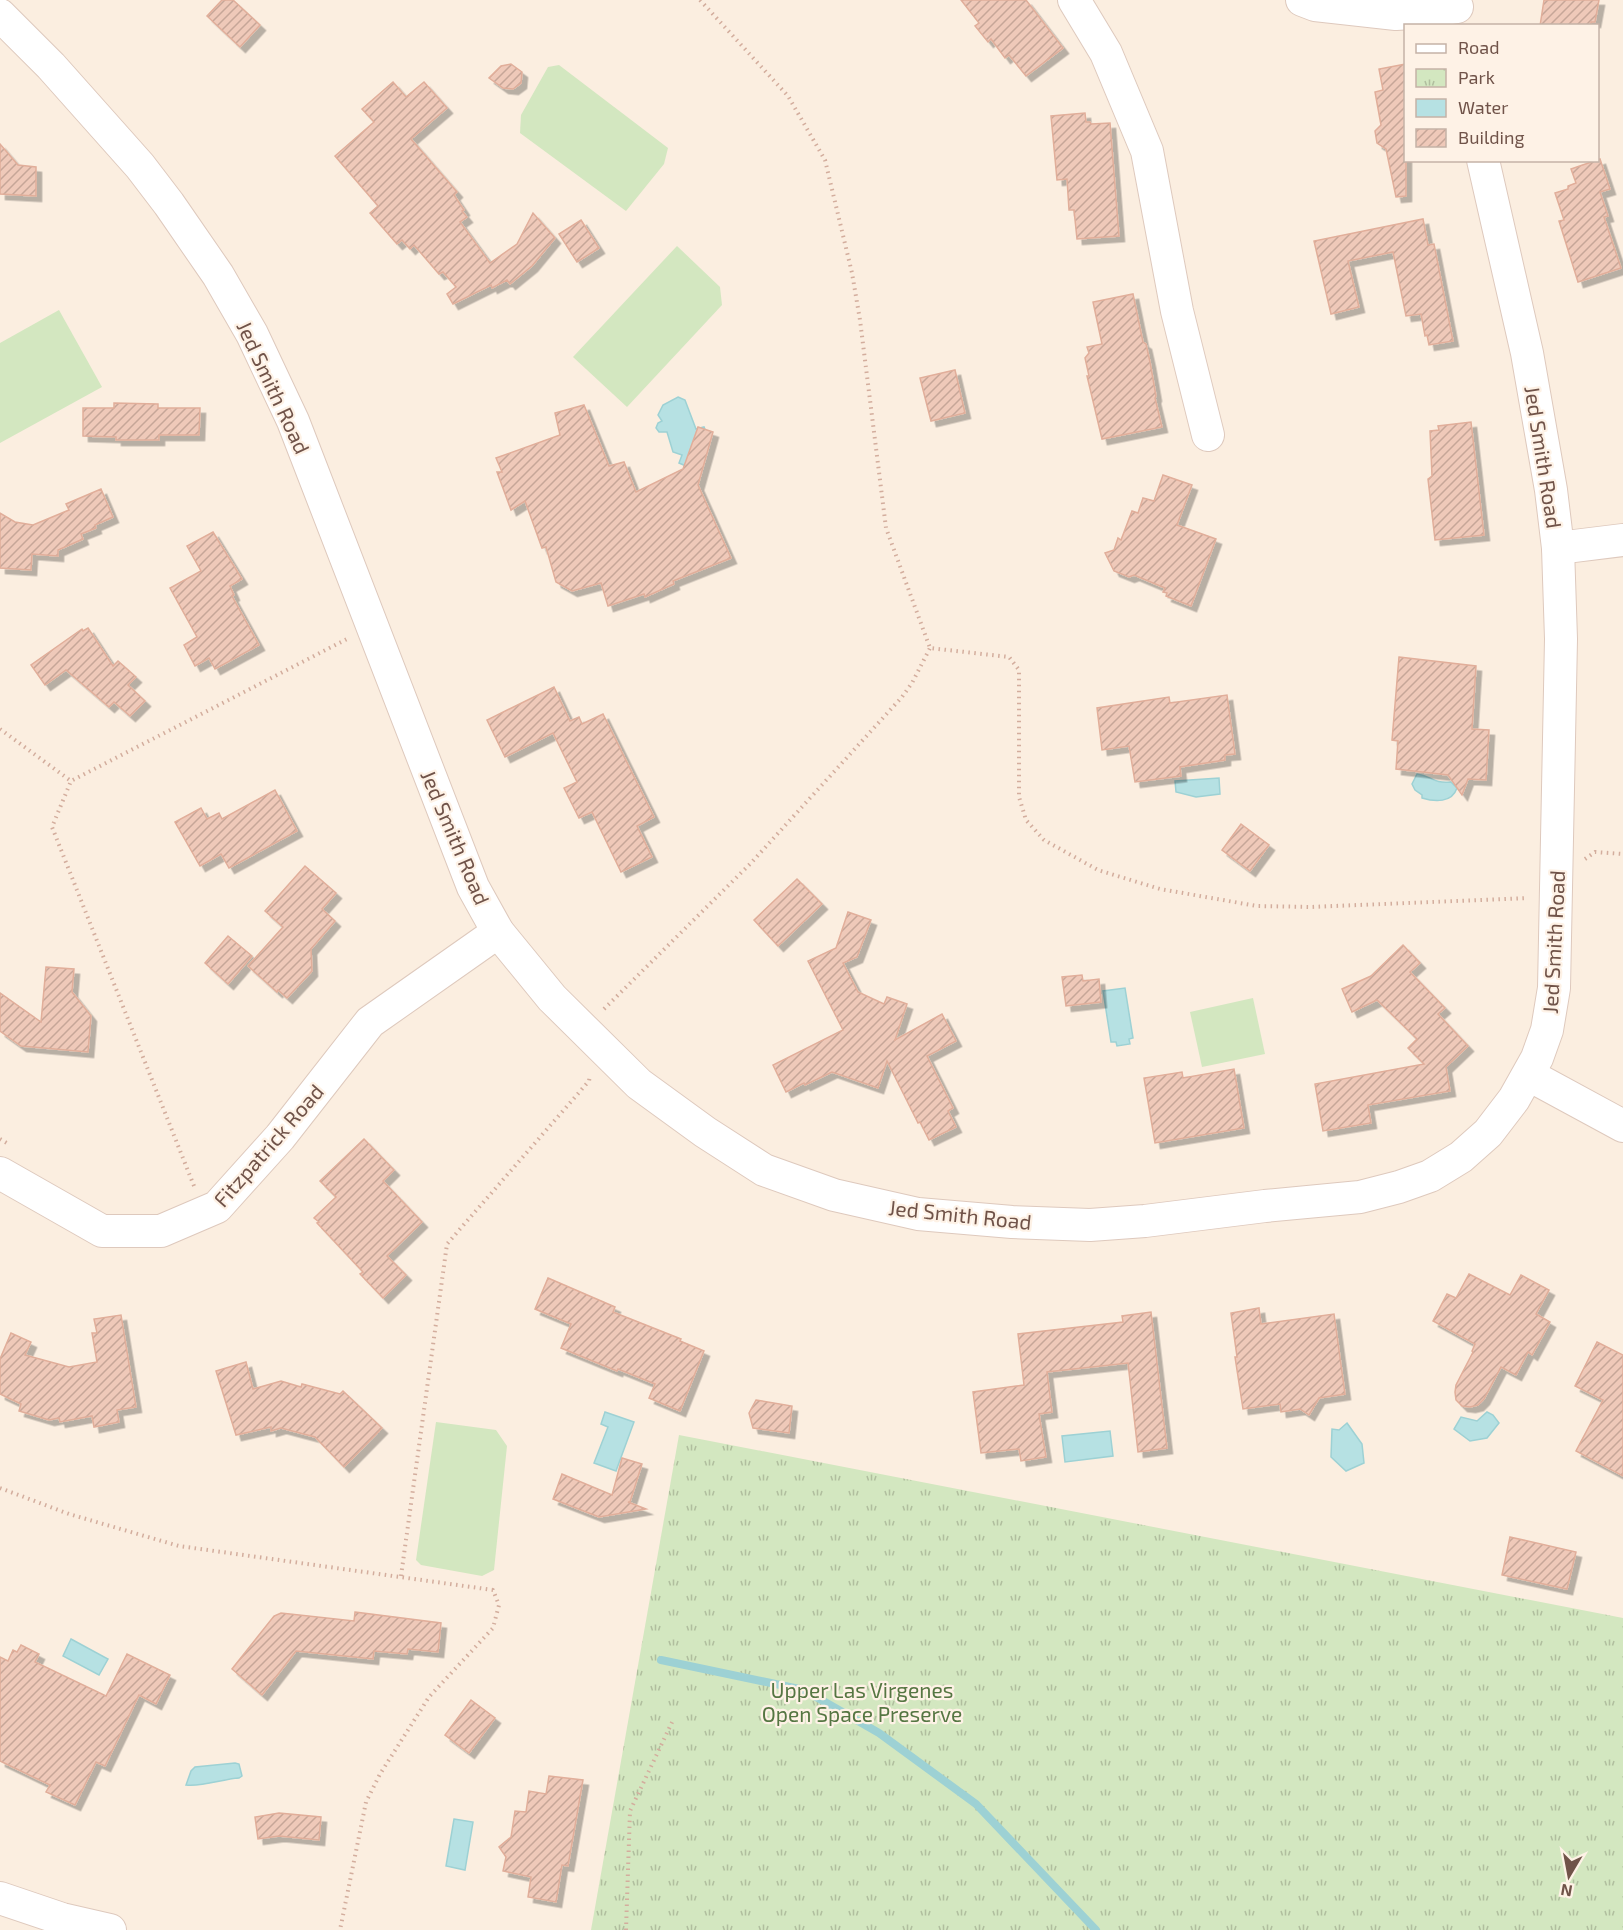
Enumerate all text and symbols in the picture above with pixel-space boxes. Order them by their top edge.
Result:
legend [1404,24,1599,162]
text: Road [1458,36,1499,58]
text: Park [1458,66,1495,88]
text: Water [1458,96,1508,118]
text: Building [1458,126,1525,148]
street label: Jed Smith Road [232,317,316,457]
street label: Jed Smith Road [1520,384,1568,530]
street label: Jed Smith Road [416,766,496,908]
street label: Jed Smith Road [1537,870,1569,1014]
street label: Fitzpatrick Road [208,1079,328,1211]
street label: Jed Smith Road [887,1194,1033,1234]
park label: Upper Las Virgenes Open Space Preserve [762,1677,962,1726]
north arrow [1539,1846,1599,1906]
text: N [1559,1881,1574,1902]

